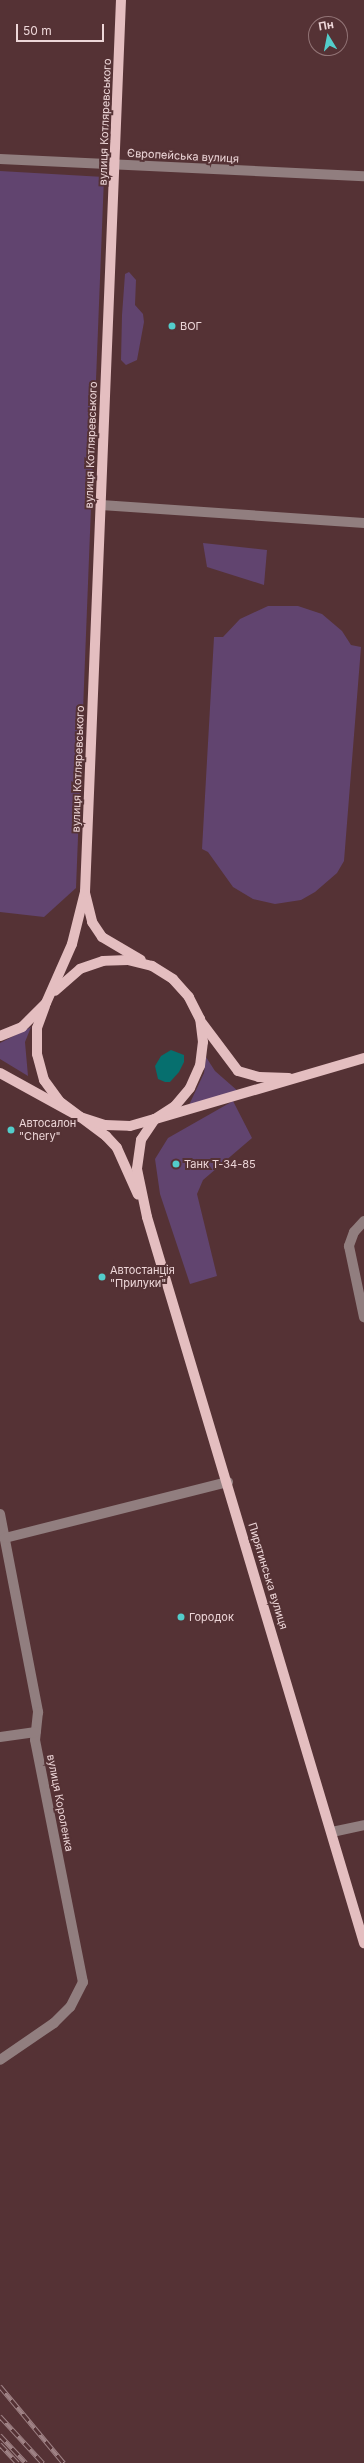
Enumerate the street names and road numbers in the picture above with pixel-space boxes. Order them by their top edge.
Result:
street label: вулиця Котляревського [96,58,114,186]
street label: Європейська вулиця [127,146,239,166]
street label: вулиця Котляревського [82,381,100,509]
street label: вулиця Котляревського [69,705,87,833]
street label: Пирятинська вулиця [245,1521,291,1631]
street label: вулиця Короленка [44,1753,76,1853]

